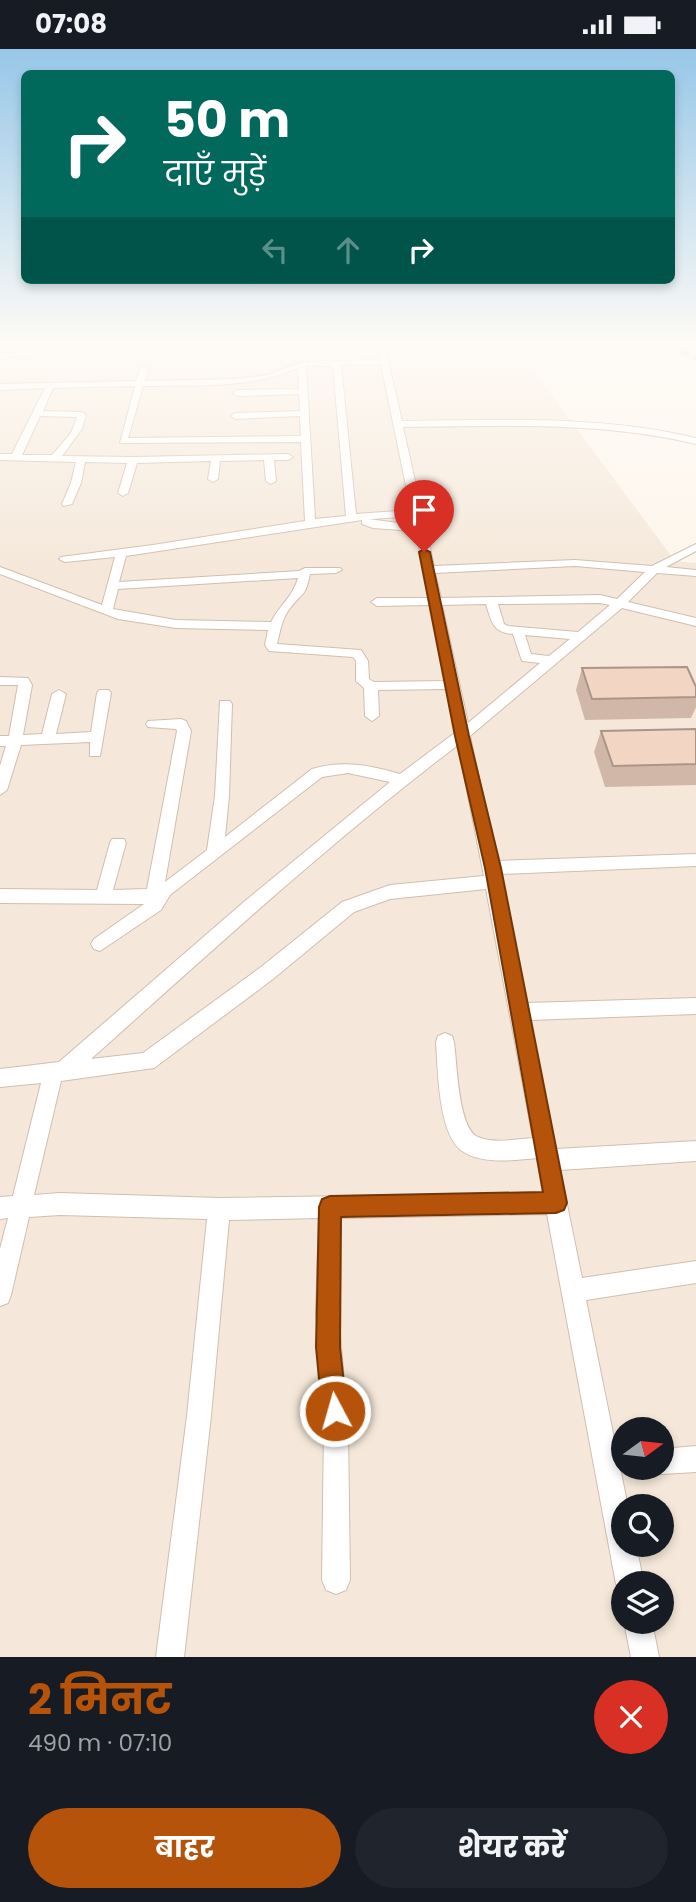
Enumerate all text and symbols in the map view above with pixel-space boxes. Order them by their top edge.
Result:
text: 07:08 [35,6,107,42]
text: 50 m [164,86,290,154]
icon: right [49,98,140,189]
text: दाएँ मुड़ें [164,151,266,196]
icon: left [256,231,294,269]
icon: ahead [329,231,367,269]
icon: right [402,231,440,269]
pin [394,480,454,552]
icon: arrive [405,491,443,529]
position arrow [298,1374,372,1448]
north arrow [611,1417,674,1481]
map controls [611,1417,674,1634]
button: search [611,1494,674,1557]
button: layers [611,1571,674,1634]
text: 2 मिनट [28,1670,171,1729]
button: close [594,1680,668,1754]
text: 490 m · 07:10 [28,1727,172,1759]
button: बाहर [28,1808,341,1888]
button: शेयर करें [355,1808,668,1888]

